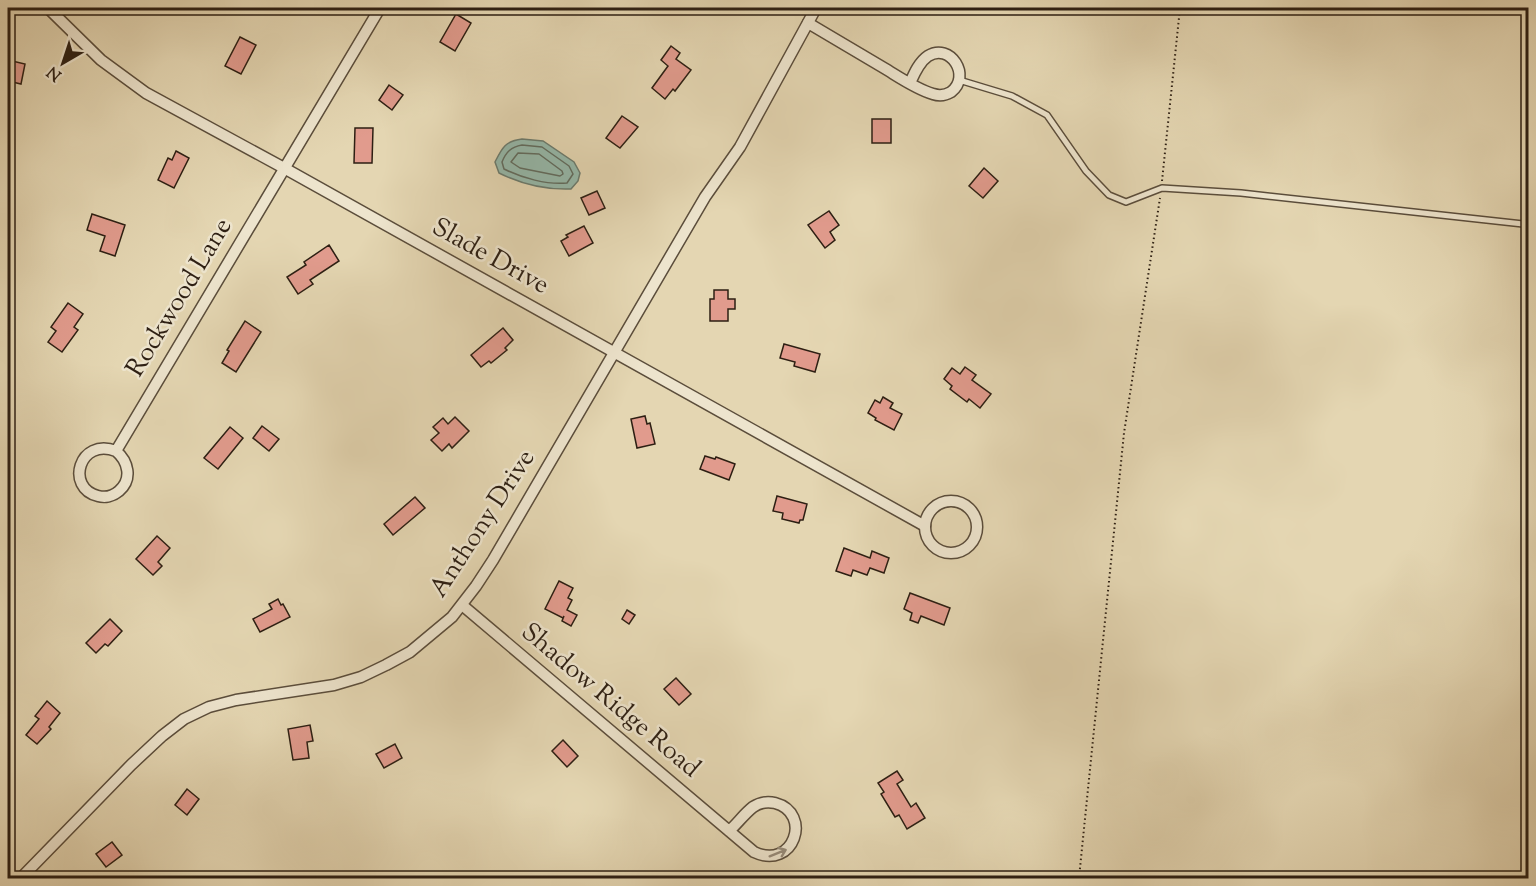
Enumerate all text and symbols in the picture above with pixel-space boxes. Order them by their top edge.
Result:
north arrow [33,33,93,93]
text: N [43,60,67,86]
street label: Slade Drive [425,210,555,304]
street label: Rockwood Lane [118,211,242,385]
street label: Anthony Drive [421,443,545,605]
street label: Shadow Ridge Road [512,615,708,787]
one-way arrow [769,847,787,858]

